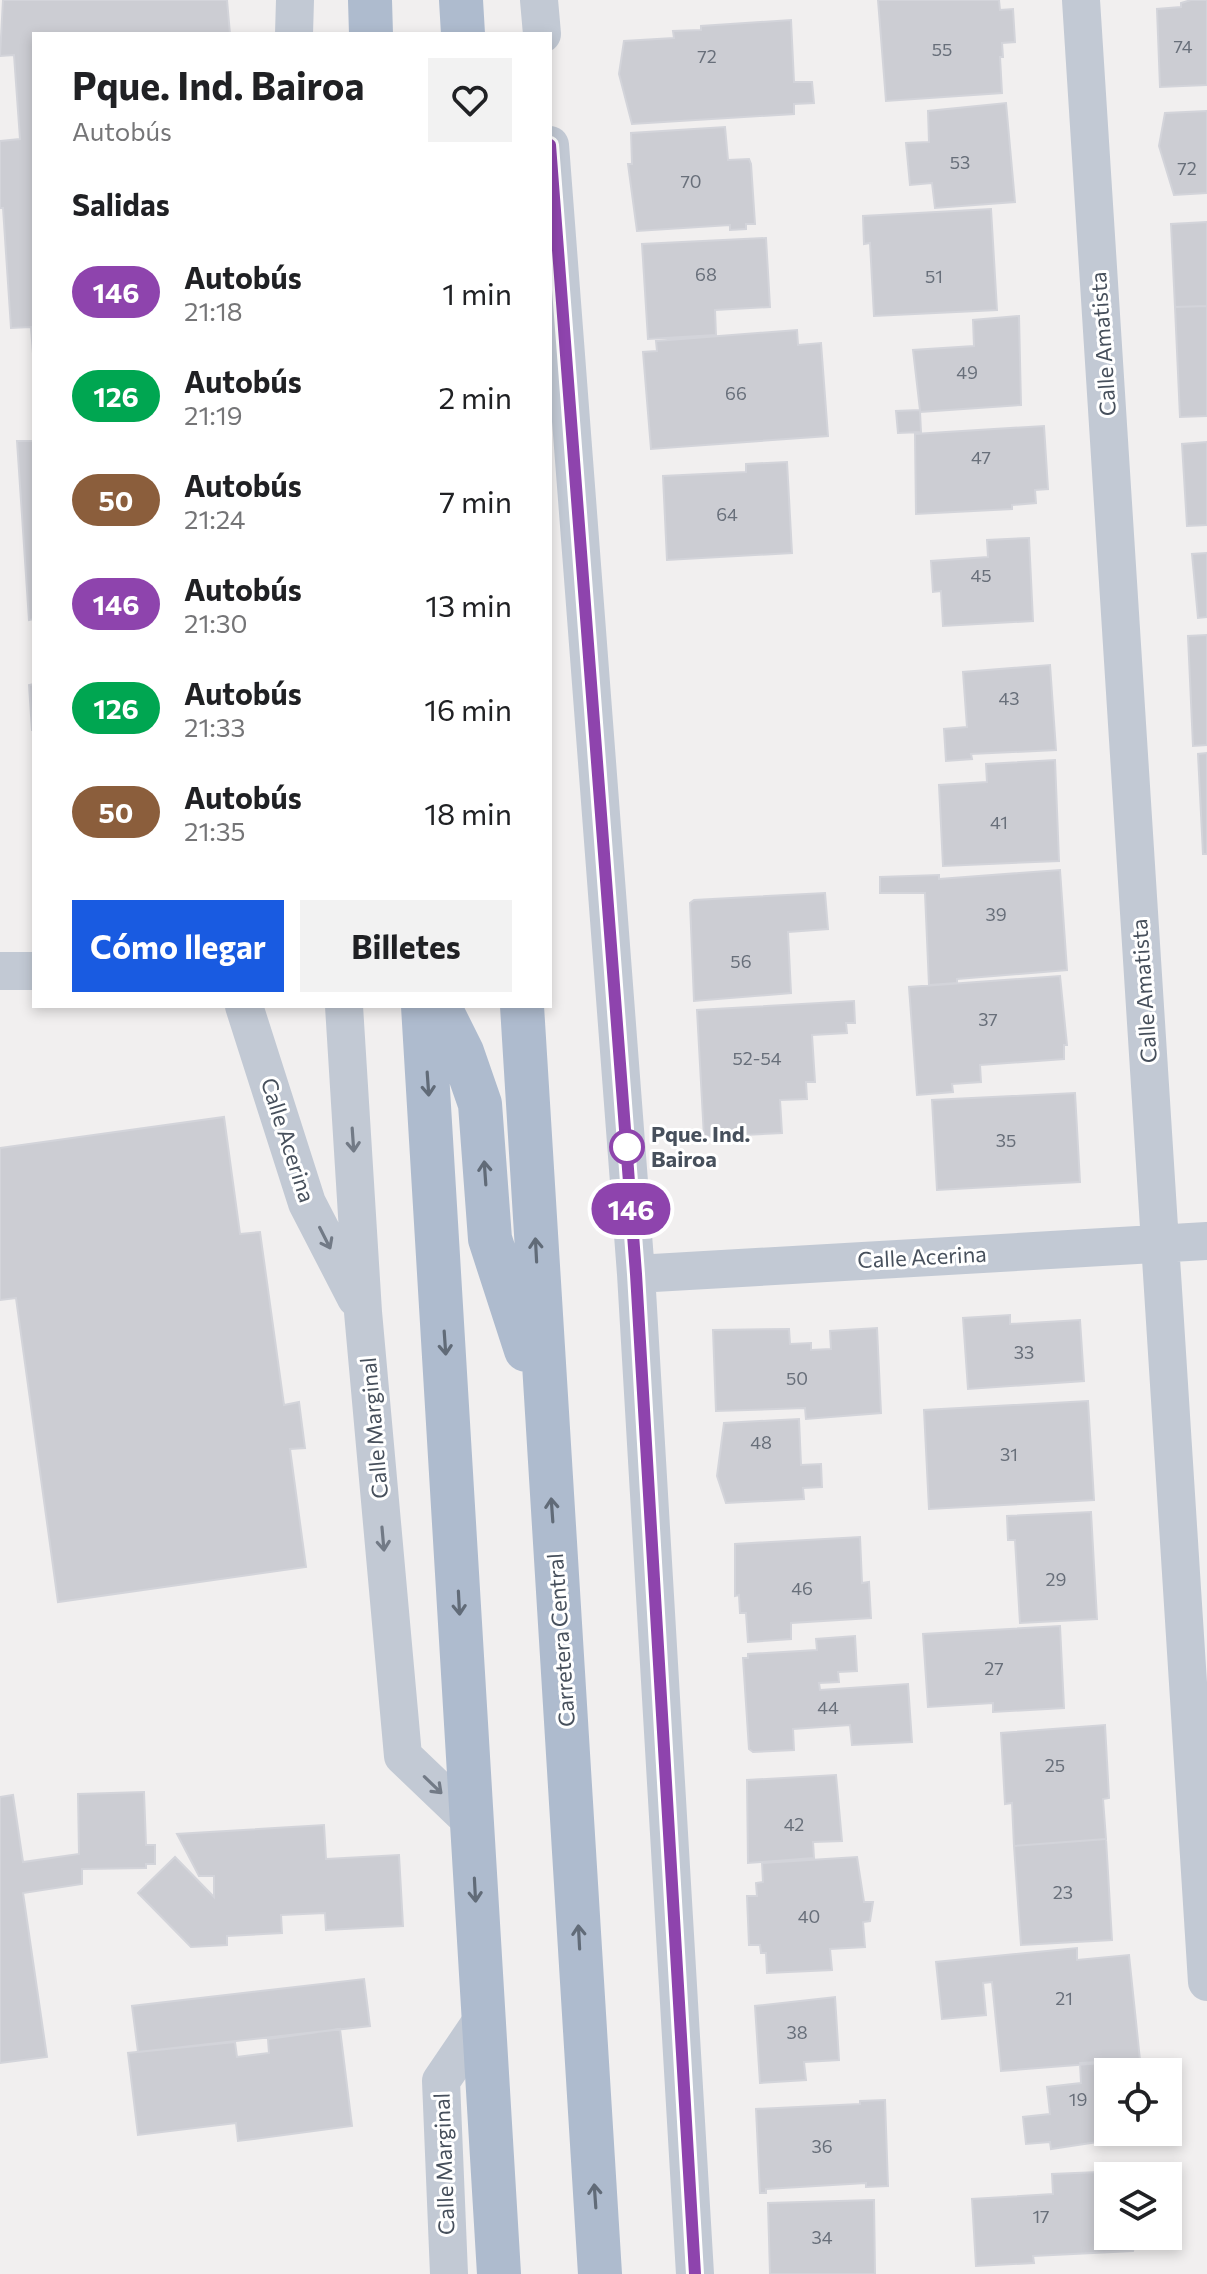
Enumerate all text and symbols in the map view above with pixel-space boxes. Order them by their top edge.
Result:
house number: 74 [1173,35,1193,57]
house number: 55 [932,38,952,60]
house number: 72 [697,45,717,67]
button: heart [428,58,512,142]
text: Pque. Ind. Bairoa [72,61,364,108]
text: Autobús [72,115,172,146]
house number: 53 [950,151,970,173]
house number: 72 [1177,157,1197,179]
house number: 70 [680,170,702,192]
text: Salidas [72,185,170,222]
text: Autobús [184,258,302,295]
house number: 68 [695,263,717,285]
house number: 51 [925,265,943,287]
street label: Calle Amatista [1084,271,1121,417]
text: 1 min [442,274,512,311]
text: 146 [92,275,140,309]
text: 21:18 [184,295,243,326]
house number: 49 [956,361,978,383]
text: Autobús [184,362,302,399]
text: 2 min [439,378,512,415]
text: 126 [93,379,139,413]
house number: 66 [725,382,747,404]
text: 21:19 [184,399,243,430]
house number: 47 [971,446,991,468]
text: Autobús [184,466,302,503]
text: 7 min [439,482,512,519]
text: 50 [99,483,133,517]
text: 21:24 [184,503,245,534]
house number: 64 [716,503,738,525]
house number: 45 [970,564,992,586]
text: Autobús [184,570,302,607]
text: 13 min [425,586,512,623]
text: 146 [92,587,140,621]
text: 21:30 [184,607,247,638]
text: Autobús [184,674,302,711]
house number: 43 [998,687,1020,709]
text: 16 min [424,690,512,727]
text: 126 [93,691,139,725]
text: 21:33 [184,711,245,742]
text: Autobús [184,778,302,815]
text: 18 min [424,794,512,831]
text: 50 [99,795,133,829]
house number: 41 [990,811,1008,833]
text: 21:35 [184,815,245,846]
button: Cómo llegar [72,900,284,992]
button: Billetes [300,900,512,992]
house number: 39 [985,903,1007,925]
street label: Calle Amatista [1125,918,1162,1064]
house number: 56 [730,950,752,972]
house number: 37 [978,1008,998,1030]
house number: 52-54 [732,1047,782,1069]
one-way arrow [421,1070,436,1097]
street label: Calle Acerina [256,1074,321,1206]
place label: Pque. Ind. Bairoa [651,1120,750,1172]
one-way arrow [345,1126,360,1153]
house number: 35 [996,1129,1016,1151]
marker: Pque. Ind. Bairoa [610,1130,644,1164]
one-way arrow [477,1160,492,1187]
line badge: 146 [585,1183,677,1235]
text: 146 [607,1192,655,1226]
one-way arrow [317,1226,333,1249]
one-way arrow [528,1237,543,1264]
street label: Calle Acerina [857,1240,987,1273]
one-way arrow [438,1329,453,1356]
house number: 33 [1014,1341,1034,1363]
street label: Calle Marginal [354,1356,393,1500]
house number: 50 [786,1367,808,1389]
house number: 48 [750,1431,772,1453]
house number: 31 [1000,1443,1018,1465]
one-way arrow [544,1497,559,1523]
one-way arrow [376,1525,391,1551]
street label: Carretera Central [541,1552,580,1728]
house number: 29 [1046,1568,1066,1590]
house number: 46 [791,1577,813,1599]
one-way arrow [452,1589,467,1616]
house number: 27 [984,1657,1004,1679]
house number: 44 [817,1696,839,1718]
house number: 25 [1045,1754,1065,1776]
one-way arrow [423,1775,443,1794]
house number: 42 [784,1813,804,1835]
one-way arrow [468,1876,483,1903]
house number: 23 [1053,1881,1073,1903]
house number: 40 [798,1905,820,1927]
one-way arrow [571,1924,586,1951]
house number: 21 [1055,1987,1073,2009]
house number: 38 [786,2021,808,2043]
map controls [1094,2058,1182,2250]
button: locate [1094,2058,1182,2146]
house number: 19 [1069,2088,1087,2110]
street label: Calle Marginal [428,2093,459,2235]
house number: 36 [811,2135,833,2157]
button: layers [1094,2162,1182,2250]
one-way arrow [587,2183,602,2210]
house number: 17 [1032,2205,1050,2227]
house number: 34 [811,2226,833,2248]

